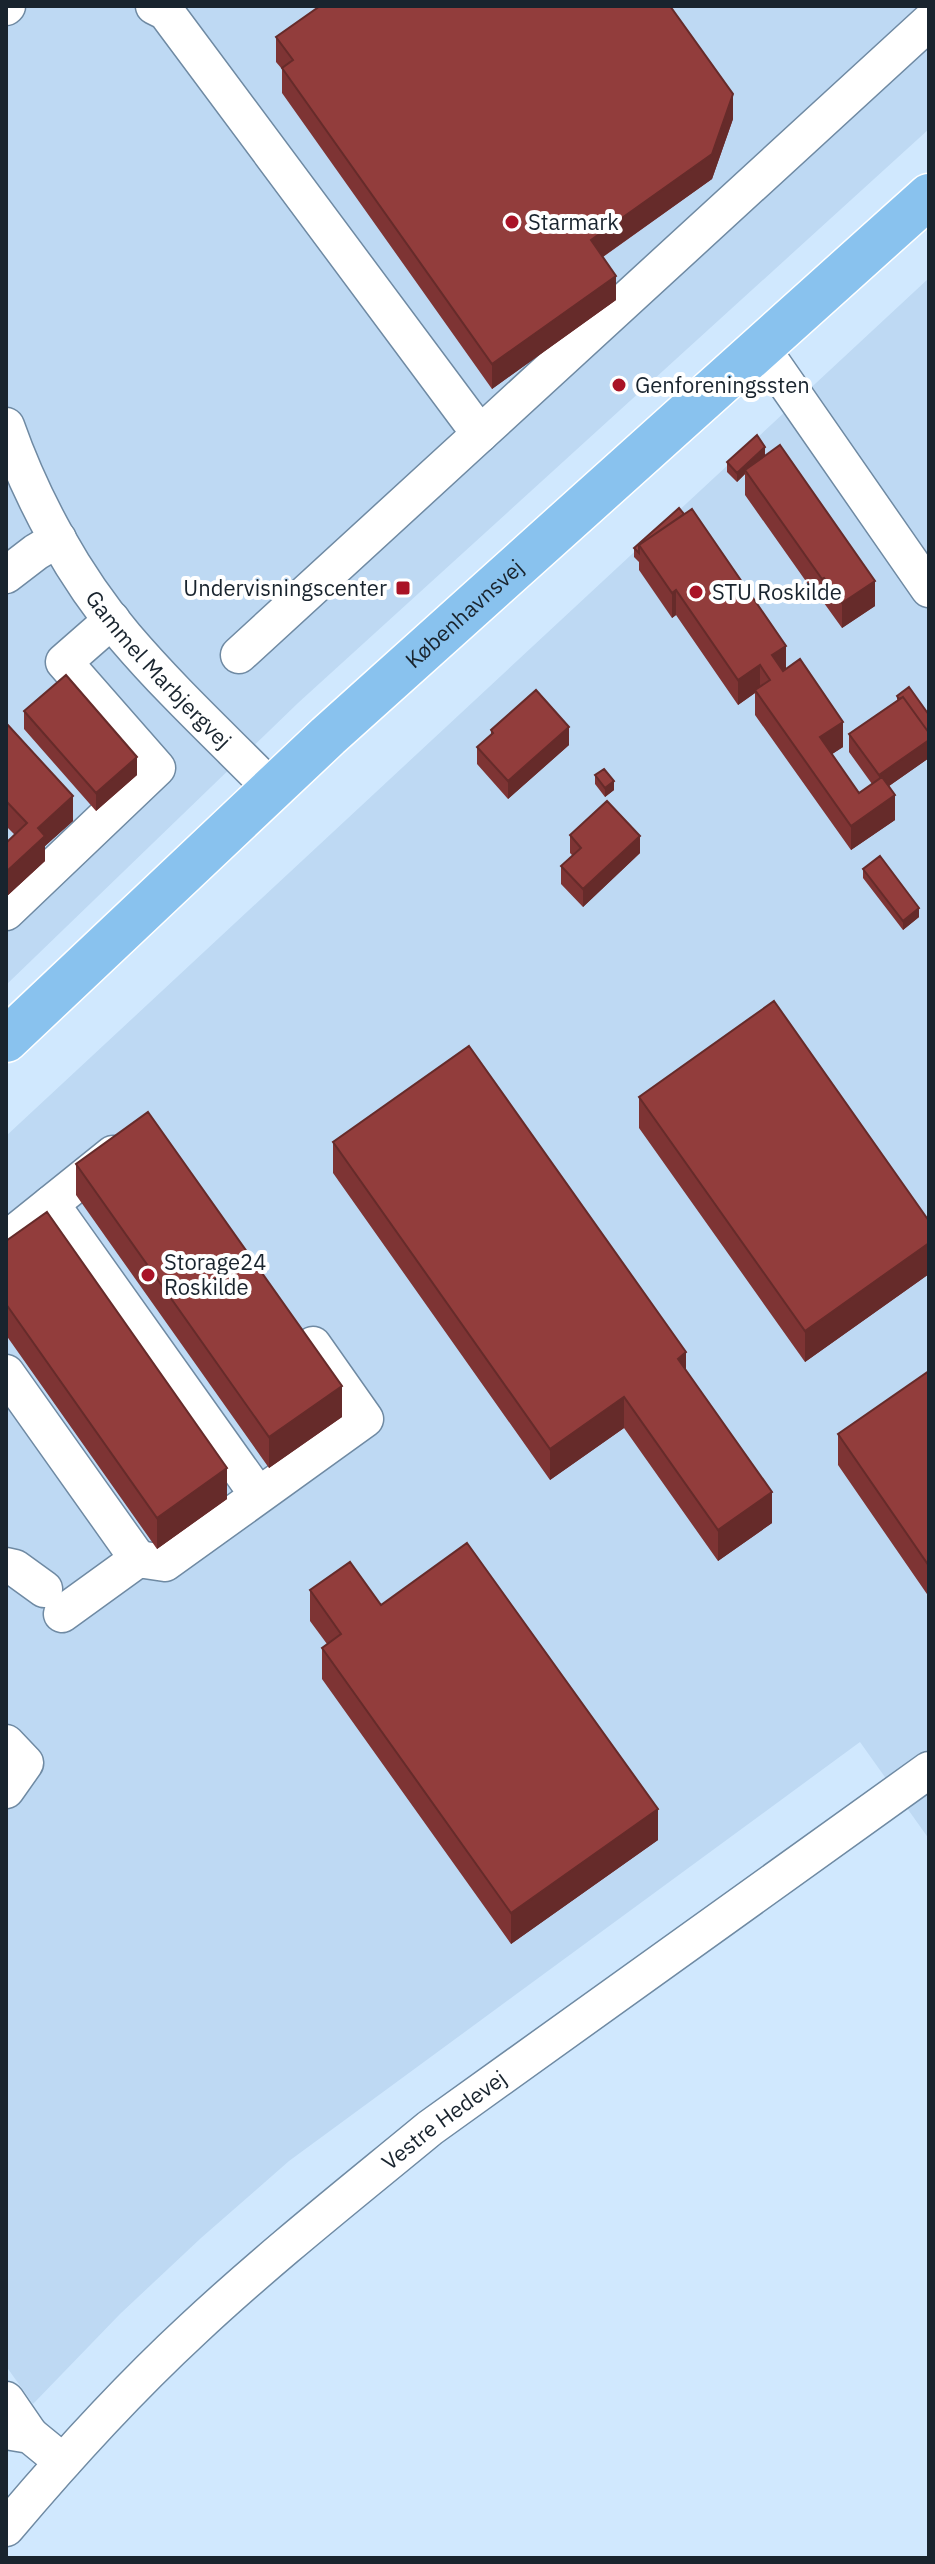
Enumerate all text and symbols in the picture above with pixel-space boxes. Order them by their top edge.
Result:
place label: Starmark [528,207,619,236]
marker: Starmark [503,213,521,231]
place label: Genforeningssten [635,370,810,399]
marker: Genforeningssten [610,376,628,394]
street label: Københavnsvej [399,553,529,674]
place label: Undervisningscenter [183,573,387,602]
place label: STU Roskilde [712,577,842,606]
marker: Undervisningscenter [394,579,412,597]
marker: STU Roskilde [687,583,705,601]
street label: Gammel Marbjergvej [80,584,238,754]
place label: Storage24 Roskilde [164,1247,266,1301]
marker: Storage24 Roskilde [139,1266,157,1284]
street label: Vestre Hedevej [375,2063,512,2176]

